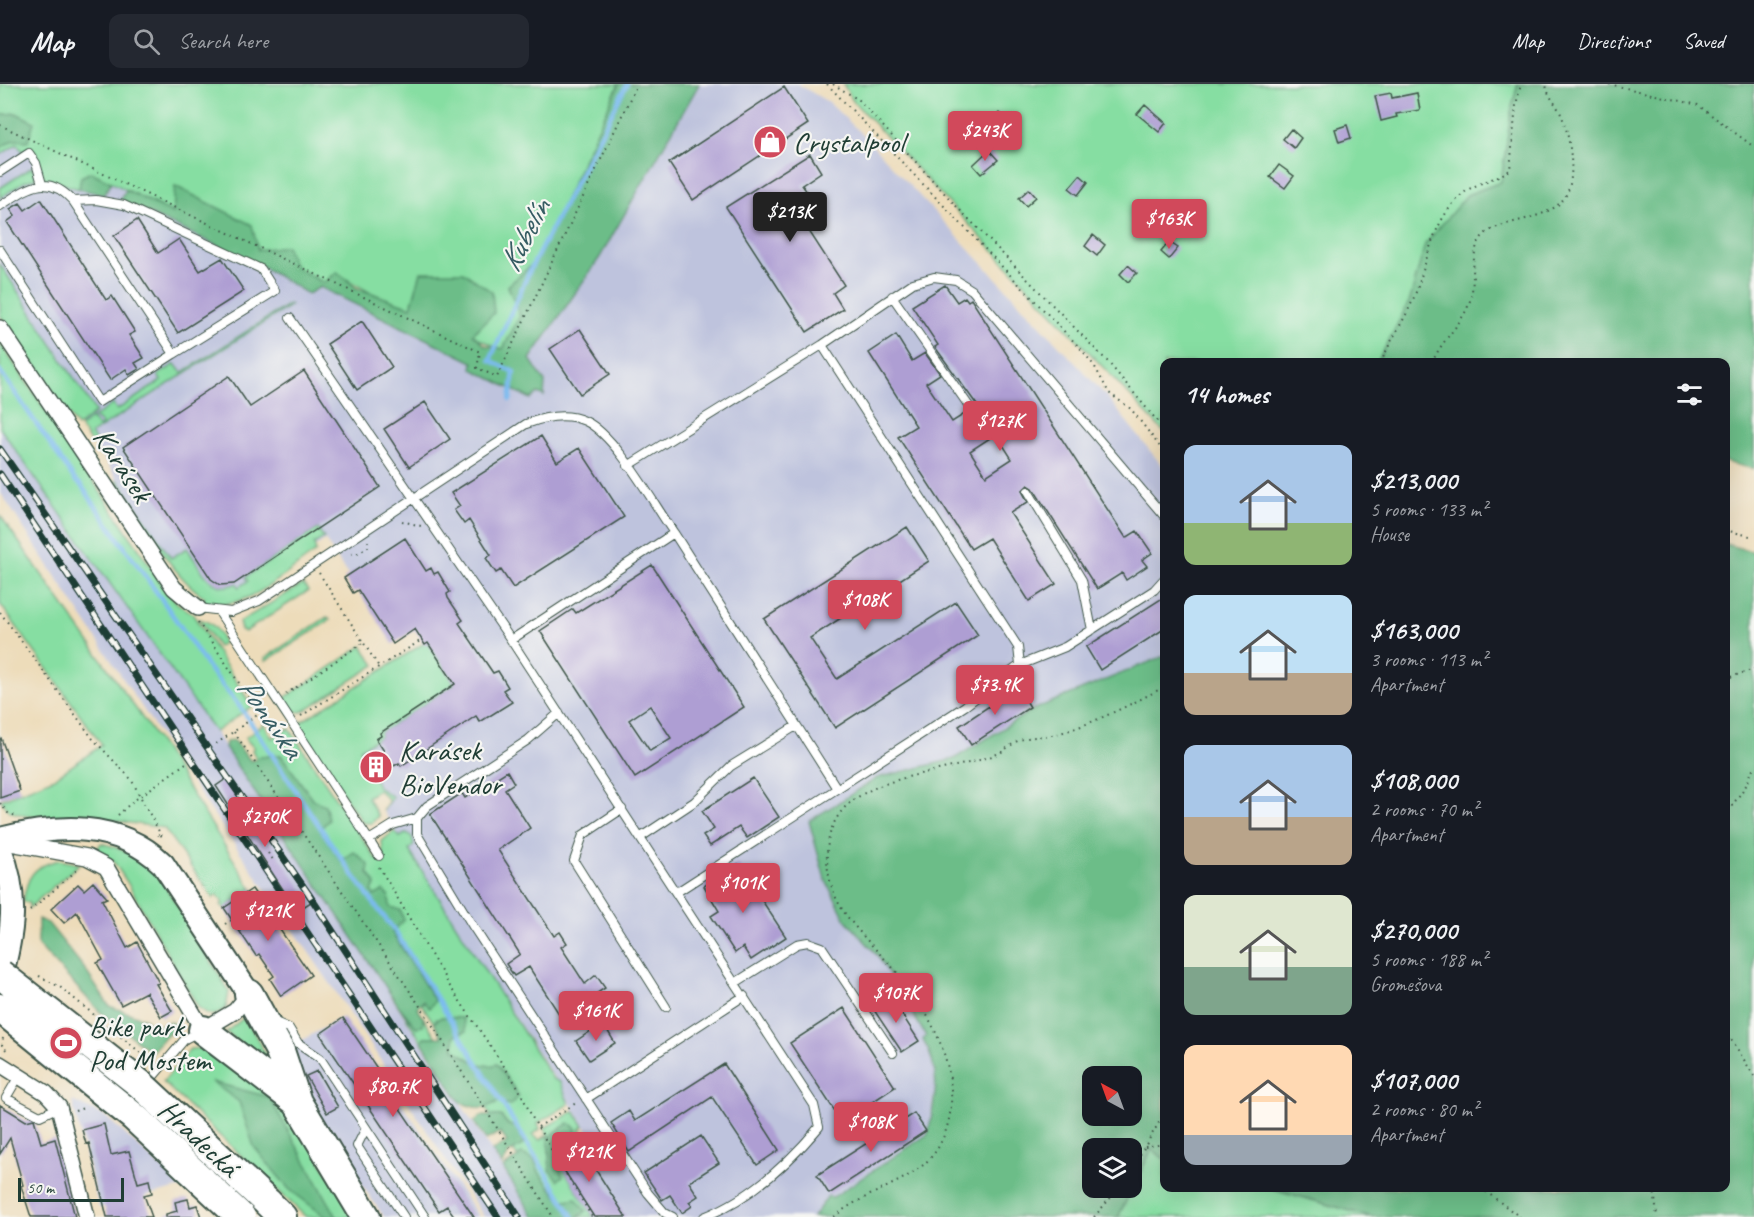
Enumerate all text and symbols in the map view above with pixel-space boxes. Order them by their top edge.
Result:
search box [109,14,529,68]
text: Map [30,24,73,59]
icon: search [130,25,163,58]
text: Search here [178,27,268,55]
text: Map [1512,28,1544,54]
text: Directions [1577,28,1650,54]
text: Saved [1683,28,1724,54]
pin: $243K [943,111,1027,162]
text: $243K [962,118,1008,143]
place label: Crystalpool [793,123,909,161]
shop icon: Crystalpool [752,124,788,160]
water label: Kubelín [489,190,561,278]
pin: $213K [748,192,832,243]
text: $213K [767,199,813,224]
pin: $163K [1127,199,1211,250]
text: $163K [1146,206,1192,231]
text: 14 homes [1184,378,1269,411]
icon: filters [1673,378,1706,411]
pin: $127K [958,401,1042,452]
text: $127K [977,408,1023,433]
street label: Karásek [85,420,162,511]
text: $213,000 [1370,464,1457,497]
icon: home [1232,469,1304,541]
text: 5 rooms · 133 m² [1370,497,1487,522]
text: House [1370,522,1409,547]
pin: $108K [823,580,907,631]
text: $108K [842,587,888,612]
text: $163,000 [1370,614,1458,647]
icon: home [1232,619,1304,691]
text: 3 rooms · 113 m² [1370,647,1487,672]
pin: $73.9K [946,665,1044,716]
water label: Ponávka [228,669,315,768]
text: $73.9K [970,672,1020,697]
text: Apartment [1370,672,1443,697]
place label: Karásek BioVendor [399,731,504,803]
building icon: Karásek BioVendor [358,749,394,785]
text: $108,000 [1370,764,1457,797]
icon: home [1232,769,1304,841]
pin: $270K [223,797,307,848]
text: 2 rooms · 70 m² [1370,797,1478,822]
text: $270K [242,804,288,829]
text: Apartment [1370,822,1443,847]
pin: $101K [701,863,785,914]
text: $101K [720,870,766,895]
pin: $121K [226,891,310,942]
text: $121K [245,898,291,923]
text: $270,000 [1370,914,1457,947]
icon: home [1232,919,1304,991]
text: 5 rooms · 188 m² [1370,947,1487,972]
text: Gromešova [1370,972,1441,997]
pin: $107K [854,973,938,1024]
text: $107K [873,980,919,1005]
pin: $161K [554,991,638,1042]
text: $161K [573,998,619,1023]
place label: Bike park Pod Mostem [89,1007,213,1079]
sports icon: Bike park Pod Mostem [48,1025,84,1061]
text: $107,000 [1370,1064,1457,1097]
north arrow [1082,1066,1142,1126]
map controls [1082,1066,1142,1198]
pin: $80.7K [344,1067,442,1118]
icon: home [1232,1069,1304,1141]
text: $80.7K [368,1074,418,1099]
street label: Hradecká [150,1091,250,1187]
text: 2 rooms · 80 m² [1370,1097,1478,1122]
pin: $108K [829,1102,913,1153]
text: $108K [848,1109,894,1134]
text: Apartment [1370,1122,1443,1147]
pin: $121K [547,1132,631,1183]
button: layers [1082,1138,1142,1198]
text: $121K [566,1139,612,1164]
scale bar [18,1175,124,1202]
text: 50 m [27,1178,54,1198]

